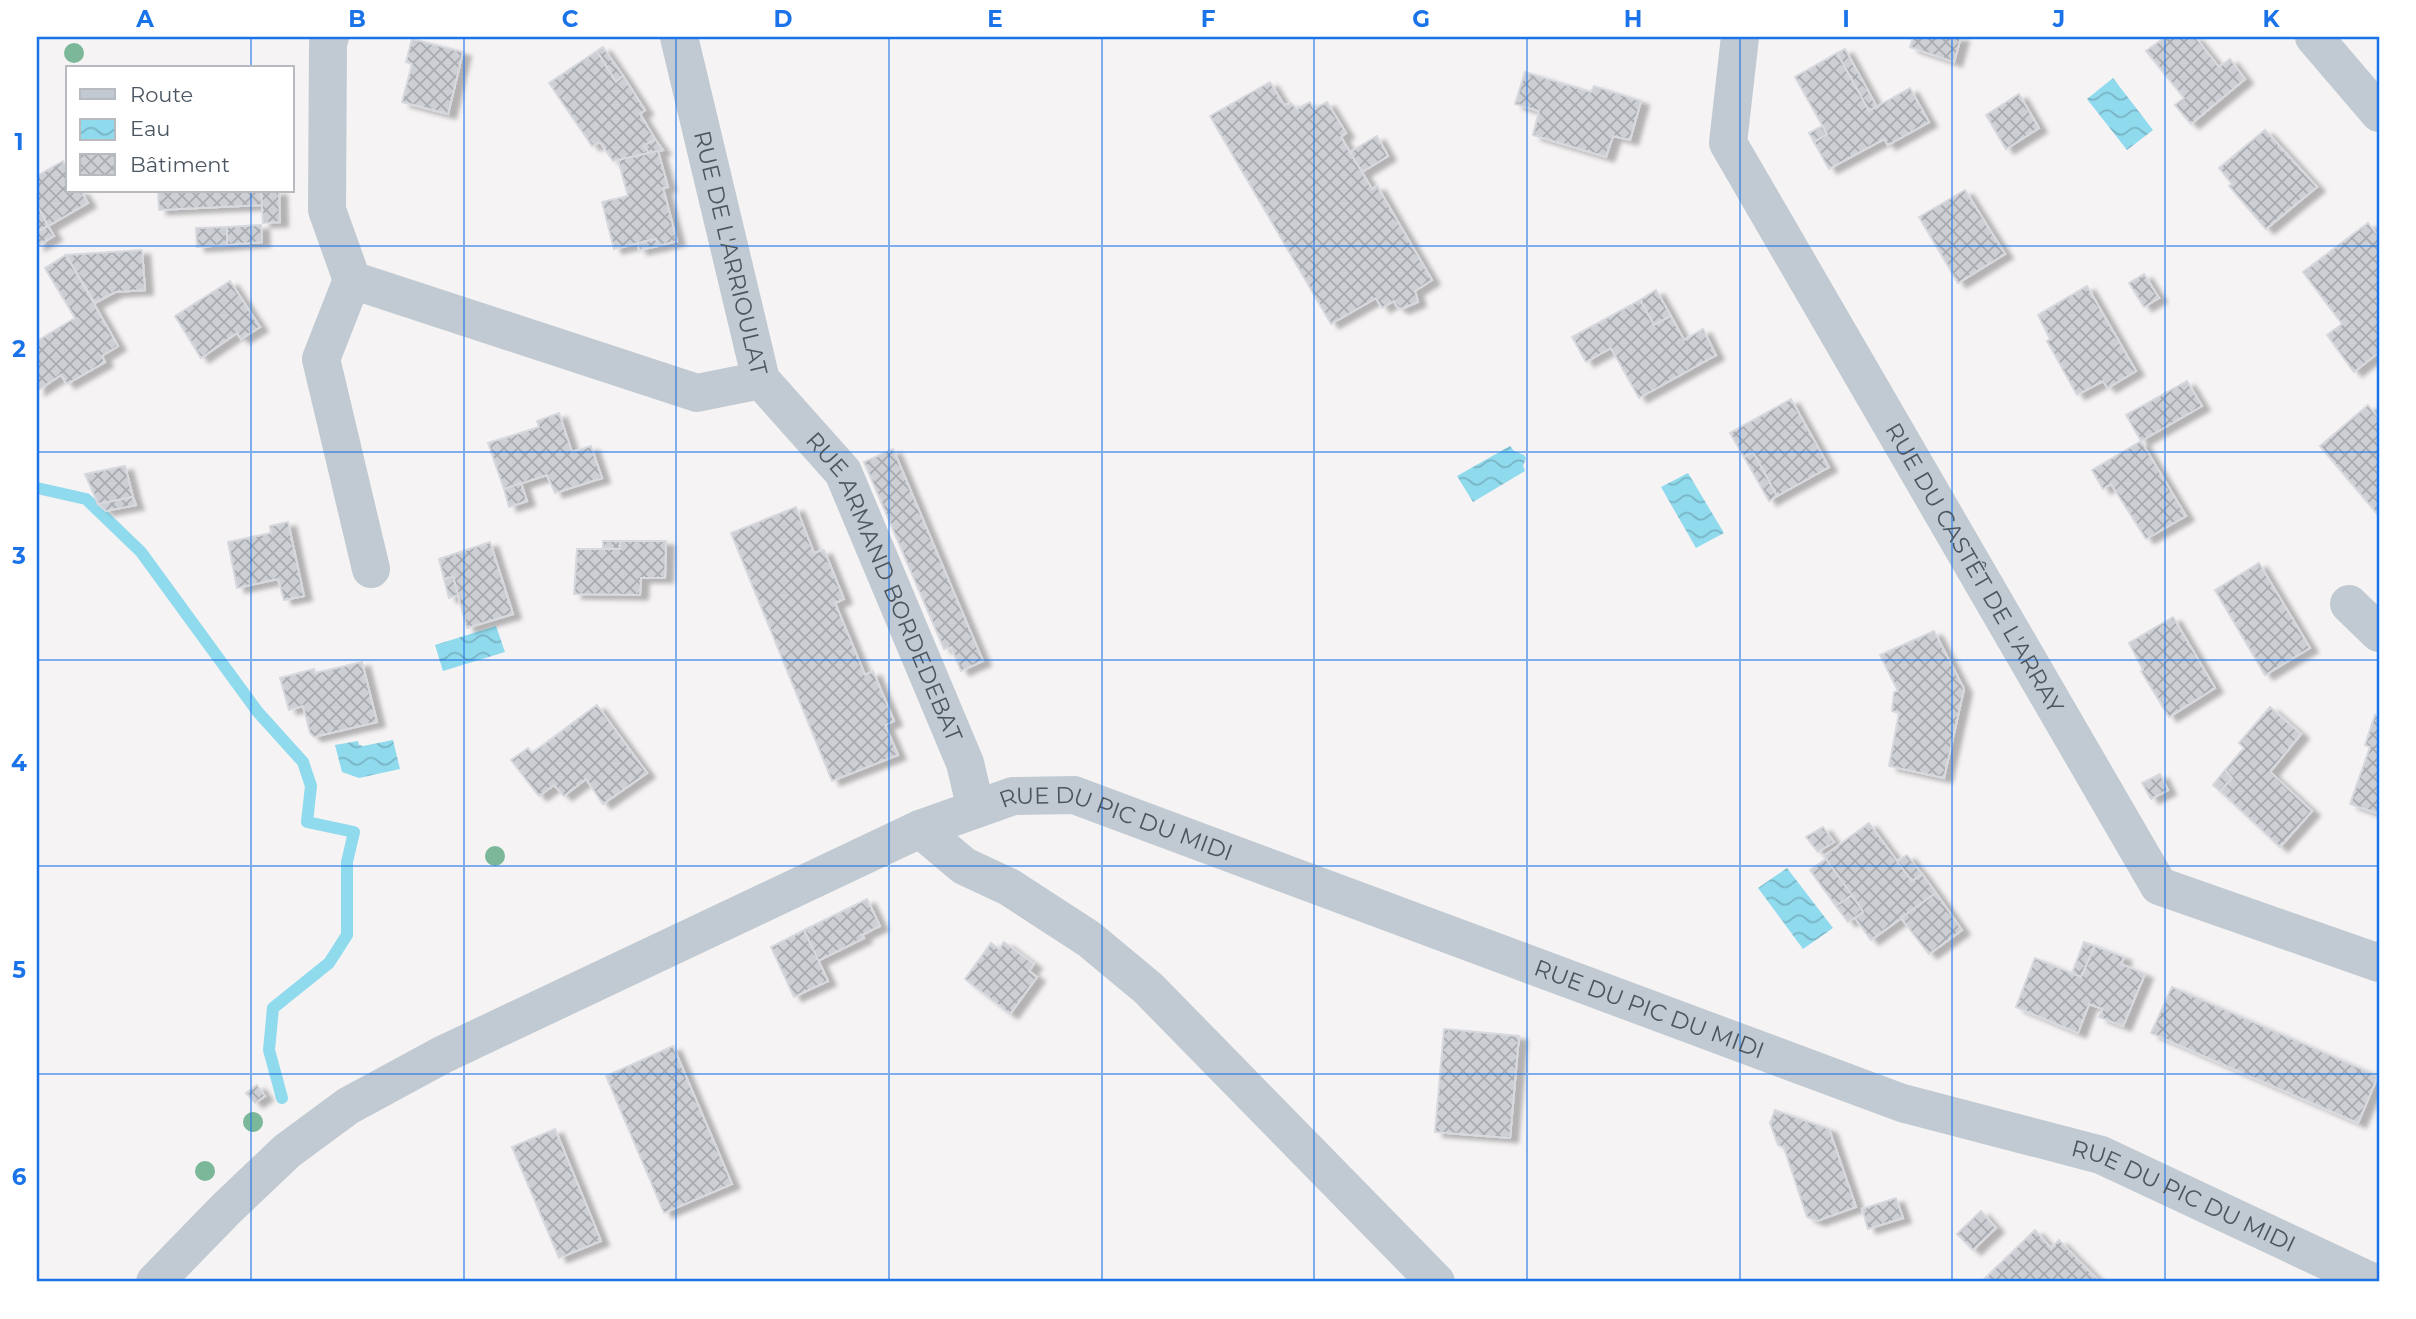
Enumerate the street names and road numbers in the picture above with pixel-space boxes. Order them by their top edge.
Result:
street label: RUE DE L'ARRIOULAT [688,128,774,379]
street label: RUE DU CASTÊT DE L'ARRAY [1879,418,2070,719]
street label: RUE ARMAND BORDEDEBAT [800,426,969,747]
street label: RUE DU PIC DU MIDI [995,781,1237,867]
street label: RUE DU PIC DU MIDI [1530,953,1768,1065]
street label: RUE DU PIC DU MIDI [2069,1134,2300,1258]

